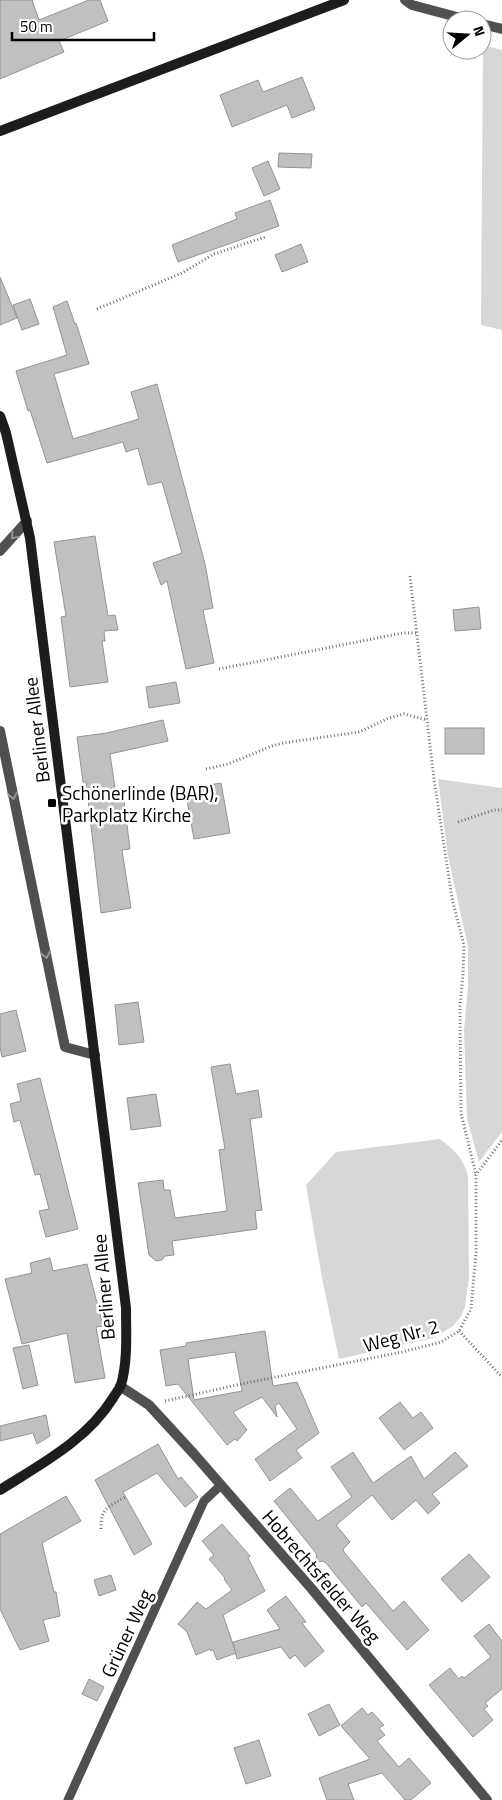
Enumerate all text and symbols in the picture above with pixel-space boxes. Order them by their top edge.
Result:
scale bar [12,10,155,42]
north arrow [442,10,492,60]
text: 50 m [20,15,53,38]
text: N [468,23,491,39]
one-way arrow [11,530,20,539]
street label: Berliner Allee [15,675,57,785]
place label: Schönerlinde (BAR), Parkplatz Kirche [62,778,219,829]
one-way arrow [8,792,18,800]
marker: Schönerlinde (BAR), Parkplatz Kirche [46,797,58,809]
one-way arrow [40,951,51,960]
street label: Berliner Allee [84,1233,122,1341]
street label: Weg Nr. 2 [360,1311,442,1359]
street label: Hobrechtsfelder Weg [256,1503,389,1649]
street label: Grüner Weg [93,1584,159,1682]

